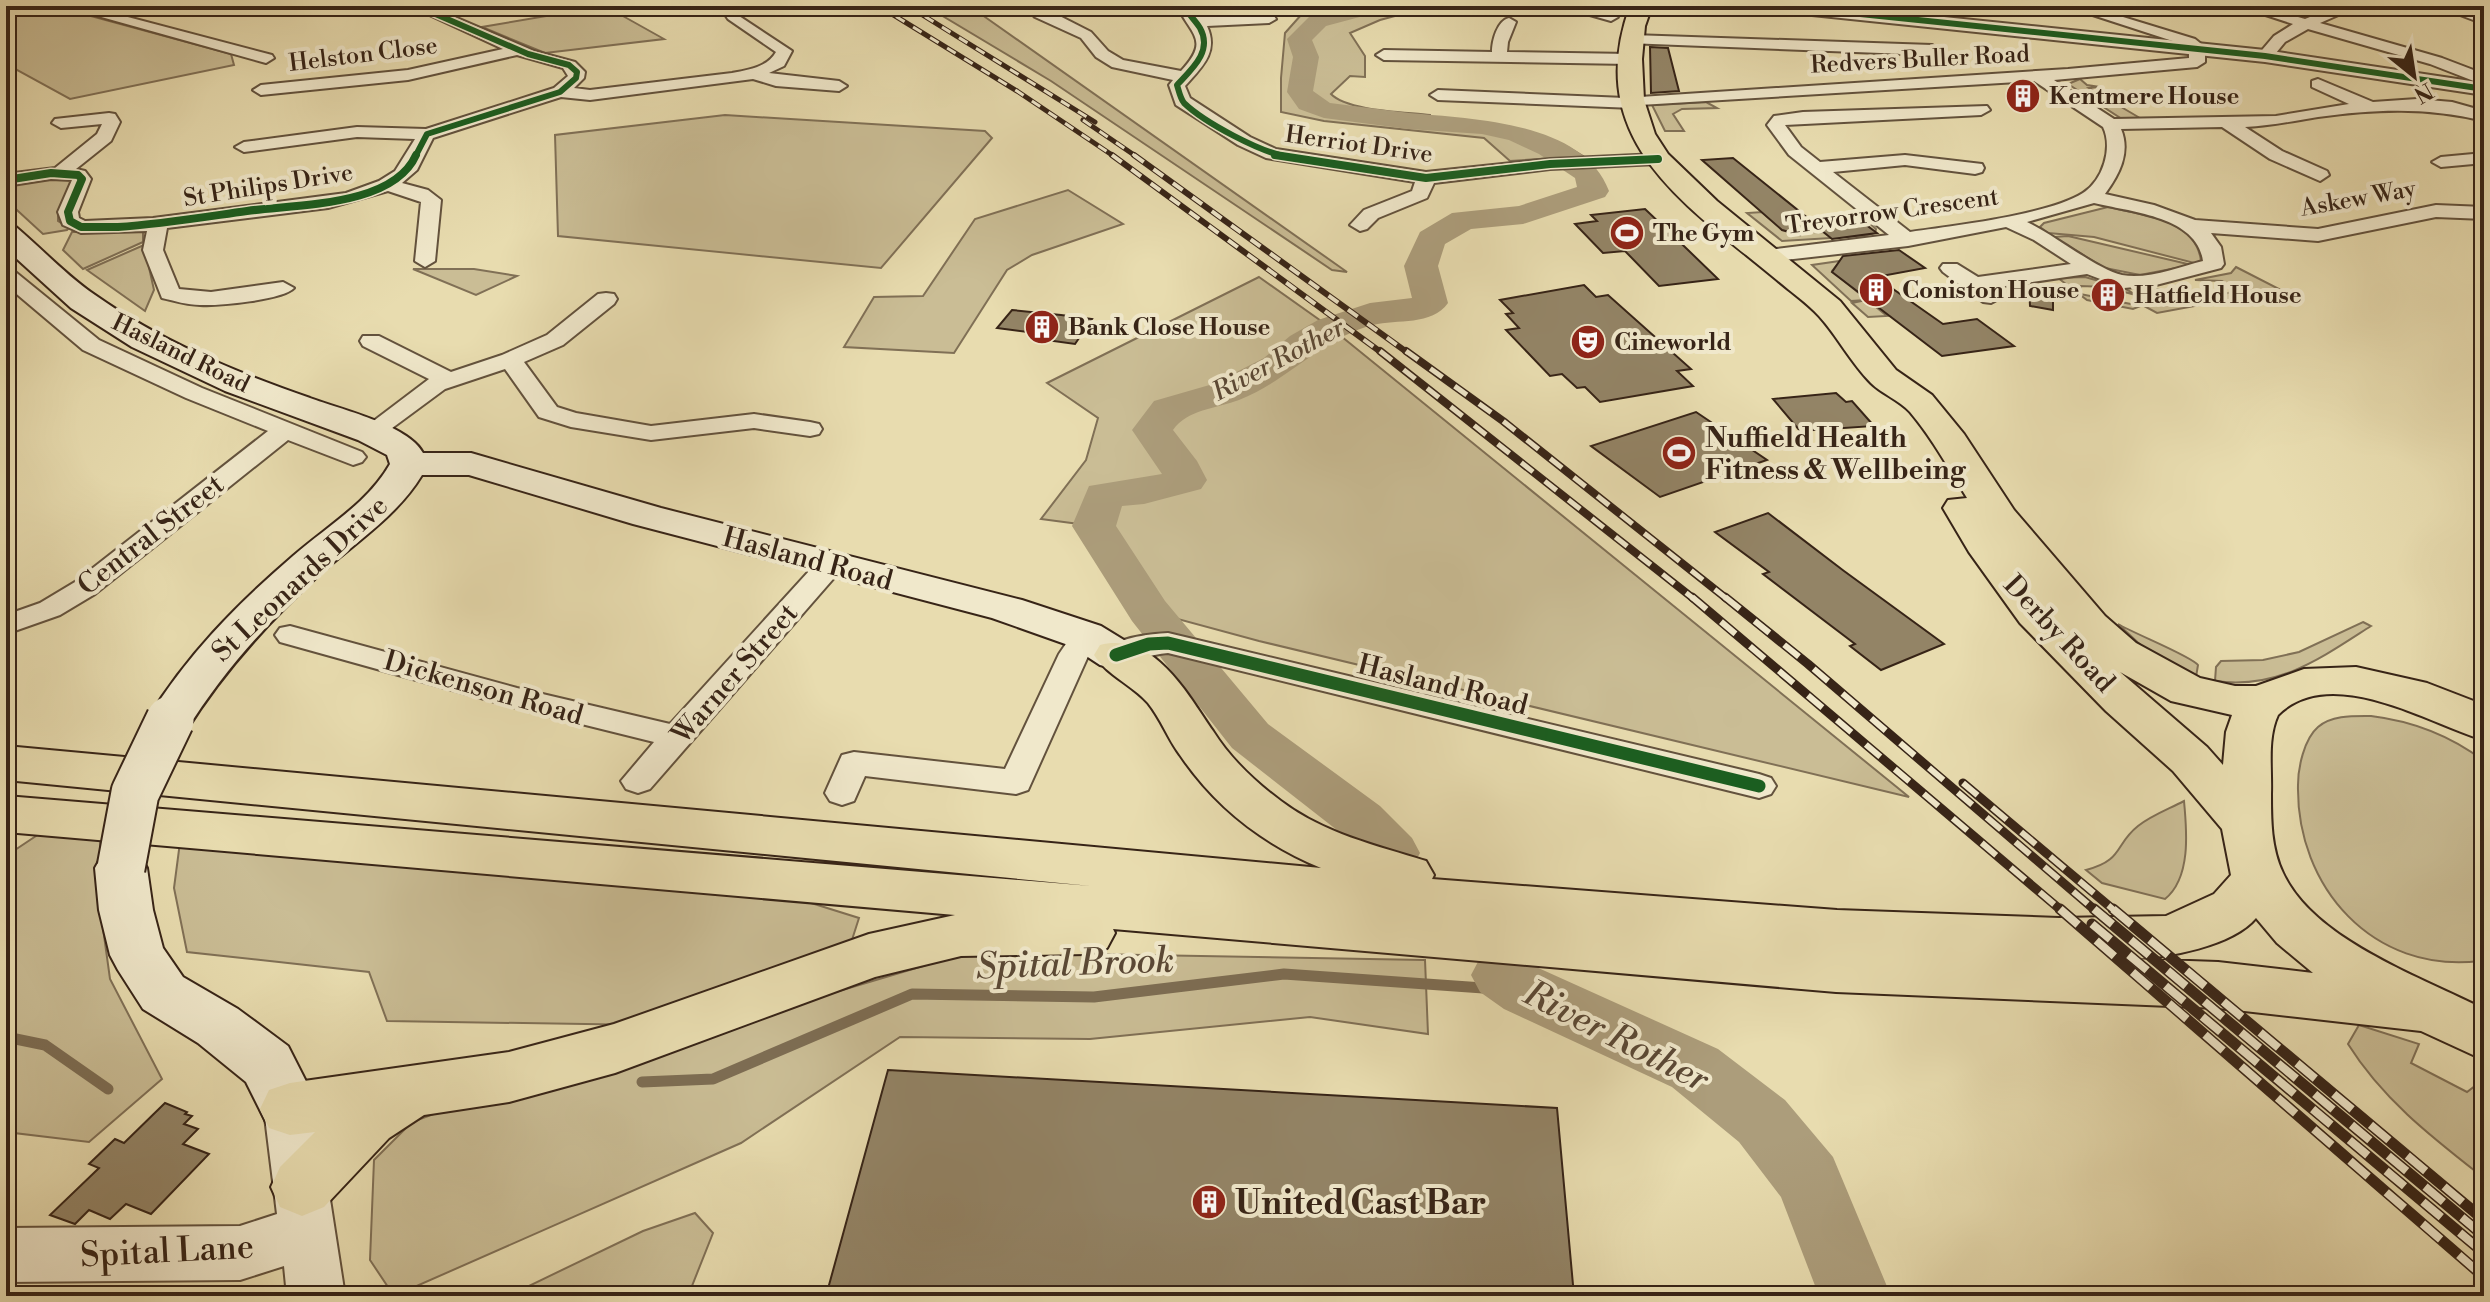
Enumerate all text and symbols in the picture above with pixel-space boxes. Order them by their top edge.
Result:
street label: Helston Close [287,31,439,79]
north arrow [2374,36,2454,116]
street label: Redvers Buller Road [1810,39,2031,81]
text: N [2408,76,2438,108]
building icon: Kentmere House [2004,77,2042,115]
place label: Kentmere House [2049,82,2240,112]
street label: Herriot Drive [1283,120,1435,170]
street label: St Philips Drive [181,158,355,214]
street label: Askew Way [2297,174,2419,224]
street label: Trevorrow Crescent [1784,182,2001,242]
sports icon: The Gym [1608,214,1646,252]
place label: The Gym [1653,219,1755,249]
building icon: Coniston House [1857,271,1895,309]
place label: Coniston House [1902,276,2080,306]
building icon: Hatfield House [2089,276,2127,314]
place label: Hatfield House [2134,281,2302,311]
street label: Hasland Road [107,308,255,400]
building icon: Bank Close House [1023,308,1061,346]
water label: River Rother [1206,311,1351,409]
place label: Bank Close House [1068,313,1271,343]
theatre icon: Cineworld [1569,323,1607,361]
place label: Cineworld [1614,328,1731,358]
place label: Nuffield Health Fitness & Wellbeing [1705,421,1967,488]
sports icon: Nuffield Health Fitness & Wellbeing [1660,434,1698,472]
street label: Central Street [71,467,231,603]
street label: St Leonards Drive [205,489,395,670]
street label: Hasland Road [719,520,897,599]
street label: Derby Road [1996,568,2122,700]
street label: Warner Street [664,596,806,752]
street label: Dickenson Road [380,643,587,734]
street label: Hasland Road [1354,647,1532,724]
water label: Spital Brook [975,939,1175,990]
water label: River Rother [1515,971,1717,1103]
building icon: United Cast Bar [1190,1183,1228,1221]
place label: United Cast Bar [1235,1183,1486,1225]
street label: Spital Lane [79,1226,255,1278]

